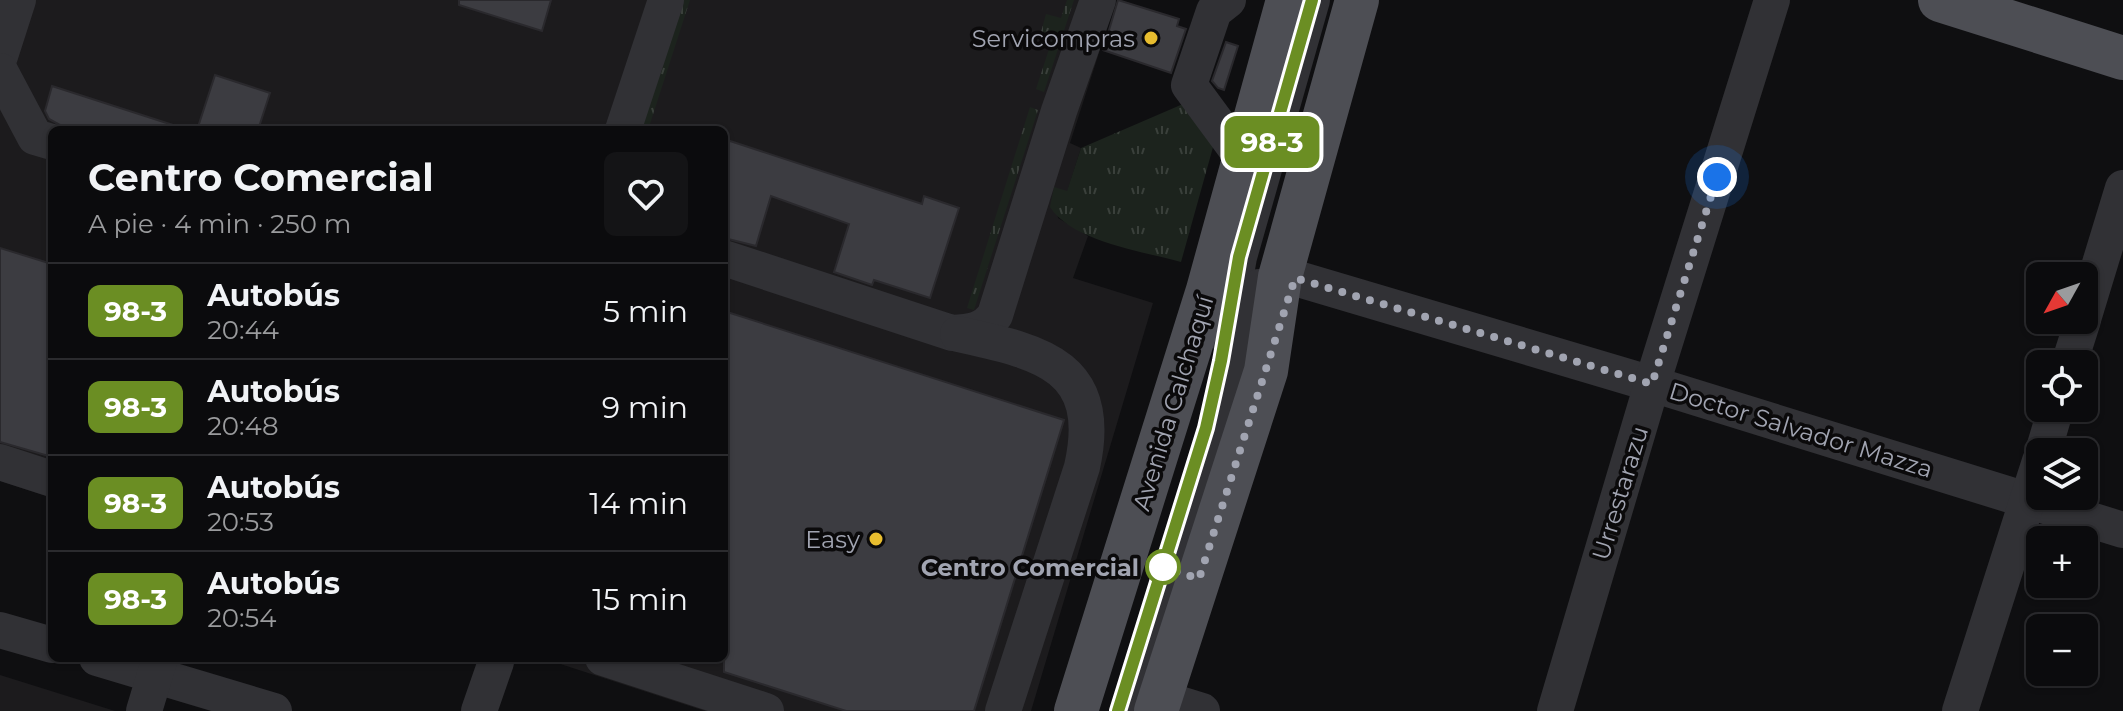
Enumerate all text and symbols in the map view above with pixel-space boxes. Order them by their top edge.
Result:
place label: Servicompras [972,24,1135,53]
marker: Servicompras [1142,29,1160,47]
line badge: 98-3 [1216,116,1328,168]
text: 98-3 [1240,125,1304,159]
button: heart [604,152,688,236]
text: Centro Comercial [88,154,434,201]
your location [1697,157,1737,197]
text: A pie · 4 min · 250 m [88,208,351,240]
north arrow [2026,262,2098,334]
map controls [2026,262,2098,686]
text: Autobús [207,277,340,314]
street label: Avenida Calchaquí [1127,291,1220,514]
text: 5 min [603,293,688,330]
text: 98-3 [104,294,167,328]
text: 20:44 [207,314,279,346]
button: locate [2026,350,2098,422]
text: Autobús [207,373,340,410]
street label: Doctor Salvador Mazza [1666,376,1936,484]
text: 9 min [602,389,688,426]
text: 98-3 [104,390,167,424]
text: 20:48 [207,410,279,442]
street label: Urrestarazu [1586,422,1654,564]
button: layers [2026,438,2098,510]
text: Autobús [207,469,340,506]
text: 14 min [589,485,688,522]
text: 98-3 [104,486,167,520]
text: 20:53 [207,506,274,538]
place label: Easy [805,525,860,554]
button: + [2026,526,2098,598]
marker: Easy [867,530,885,548]
marker: Centro Comercial [1146,550,1180,584]
place label: Centro Comercial [921,553,1139,582]
text: Autobús [207,565,340,602]
text: 15 min [592,581,688,618]
text: 98-3 [104,582,167,616]
text: 20:54 [207,602,276,634]
button: − [2026,614,2098,686]

